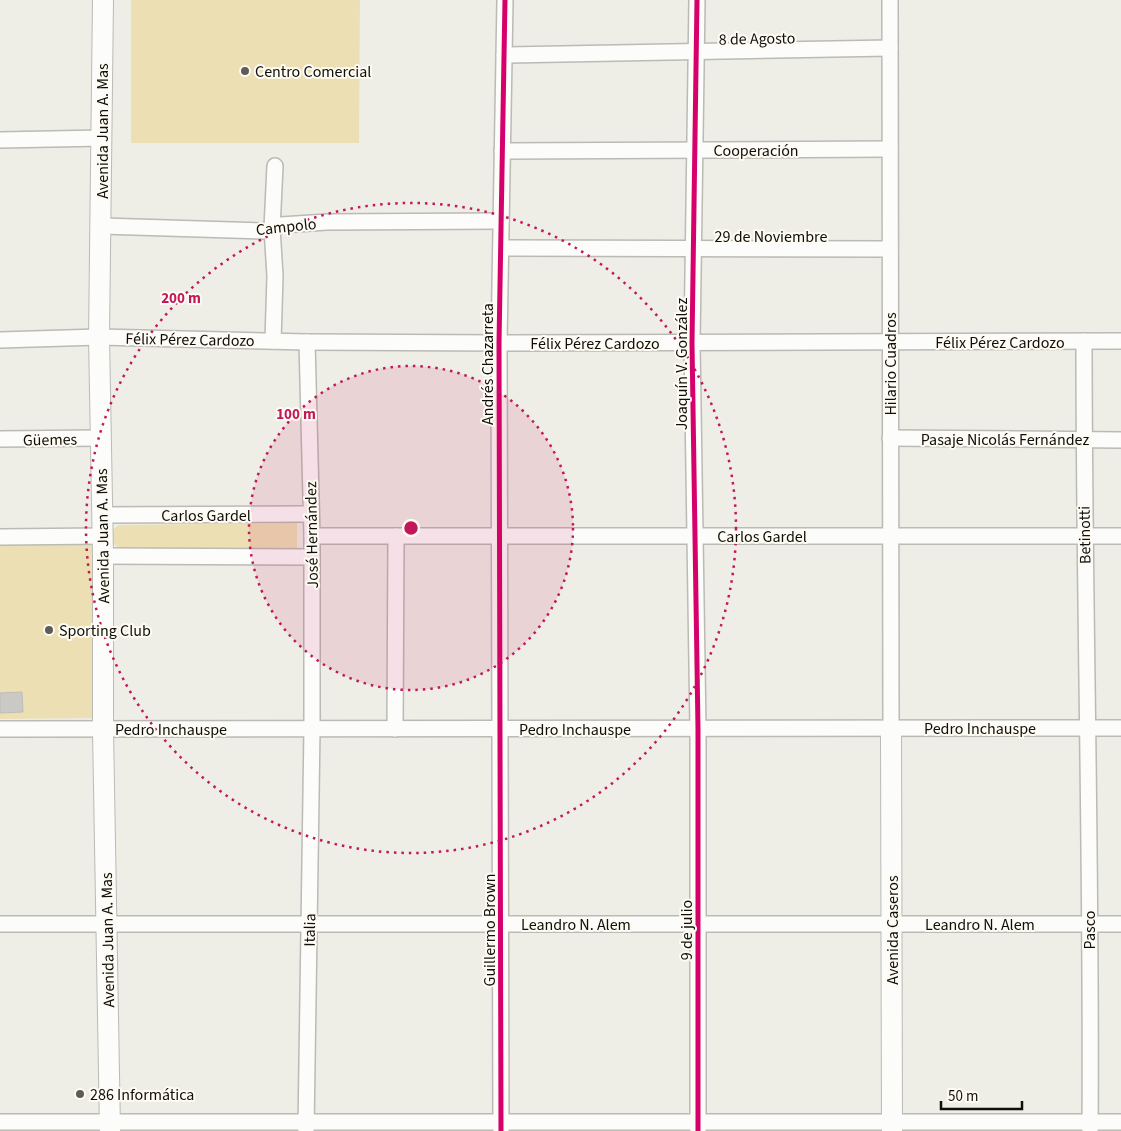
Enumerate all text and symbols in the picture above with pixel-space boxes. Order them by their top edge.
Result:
street label: 8 de Agosto [719,27,796,51]
place label: Centro Comercial [255,61,371,83]
street label: Avenida Juan A. Mas [92,63,114,199]
marker: Centro Comercial [239,65,251,77]
street label: Cooperación [713,140,799,162]
street label: Campolo [255,213,317,241]
street label: 29 de Noviembre [715,226,827,248]
text: 200 m [161,288,201,309]
street label: Joaquín V. González [671,297,693,430]
street label: Andrés Chazarreta [477,303,499,425]
street label: Hilario Cuadros [880,312,902,416]
street label: Félix Pérez Cardozo [125,328,255,352]
street label: Félix Pérez Cardozo [935,332,1065,354]
street label: Félix Pérez Cardozo [530,333,660,355]
text: 100 m [276,404,316,425]
street label: Güemes [23,429,78,451]
street label: Pasaje Nicolás Fernández [921,429,1090,451]
street label: Avenida Juan A. Mas [91,468,115,604]
street label: José Hernández [300,481,324,589]
street label: Carlos Gardel [161,505,251,527]
street label: Betinotti [1073,506,1097,564]
centre of rings [402,519,420,537]
street label: Carlos Gardel [717,526,807,548]
place label: Sporting Club [59,620,151,642]
marker: Sporting Club [43,624,55,636]
street label: Pedro Inchauspe [924,718,1036,740]
street label: Pedro Inchauspe [115,719,227,741]
street label: Pedro Inchauspe [519,719,631,741]
street label: Avenida Juan A. Mas [96,872,120,1008]
street label: Guillermo Brown [479,874,501,986]
street label: Avenida Caseros [882,875,904,985]
street label: 9 de julio [676,900,698,960]
street label: Pasco [1079,911,1101,949]
street label: Italia [299,913,321,947]
street label: Leandro N. Alem [521,914,631,936]
street label: Leandro N. Alem [925,914,1035,936]
scale bar [941,1078,1022,1110]
place label: 286 Informática [90,1084,194,1106]
text: 50 m [948,1086,978,1107]
marker: 286 Informática [74,1088,86,1100]

